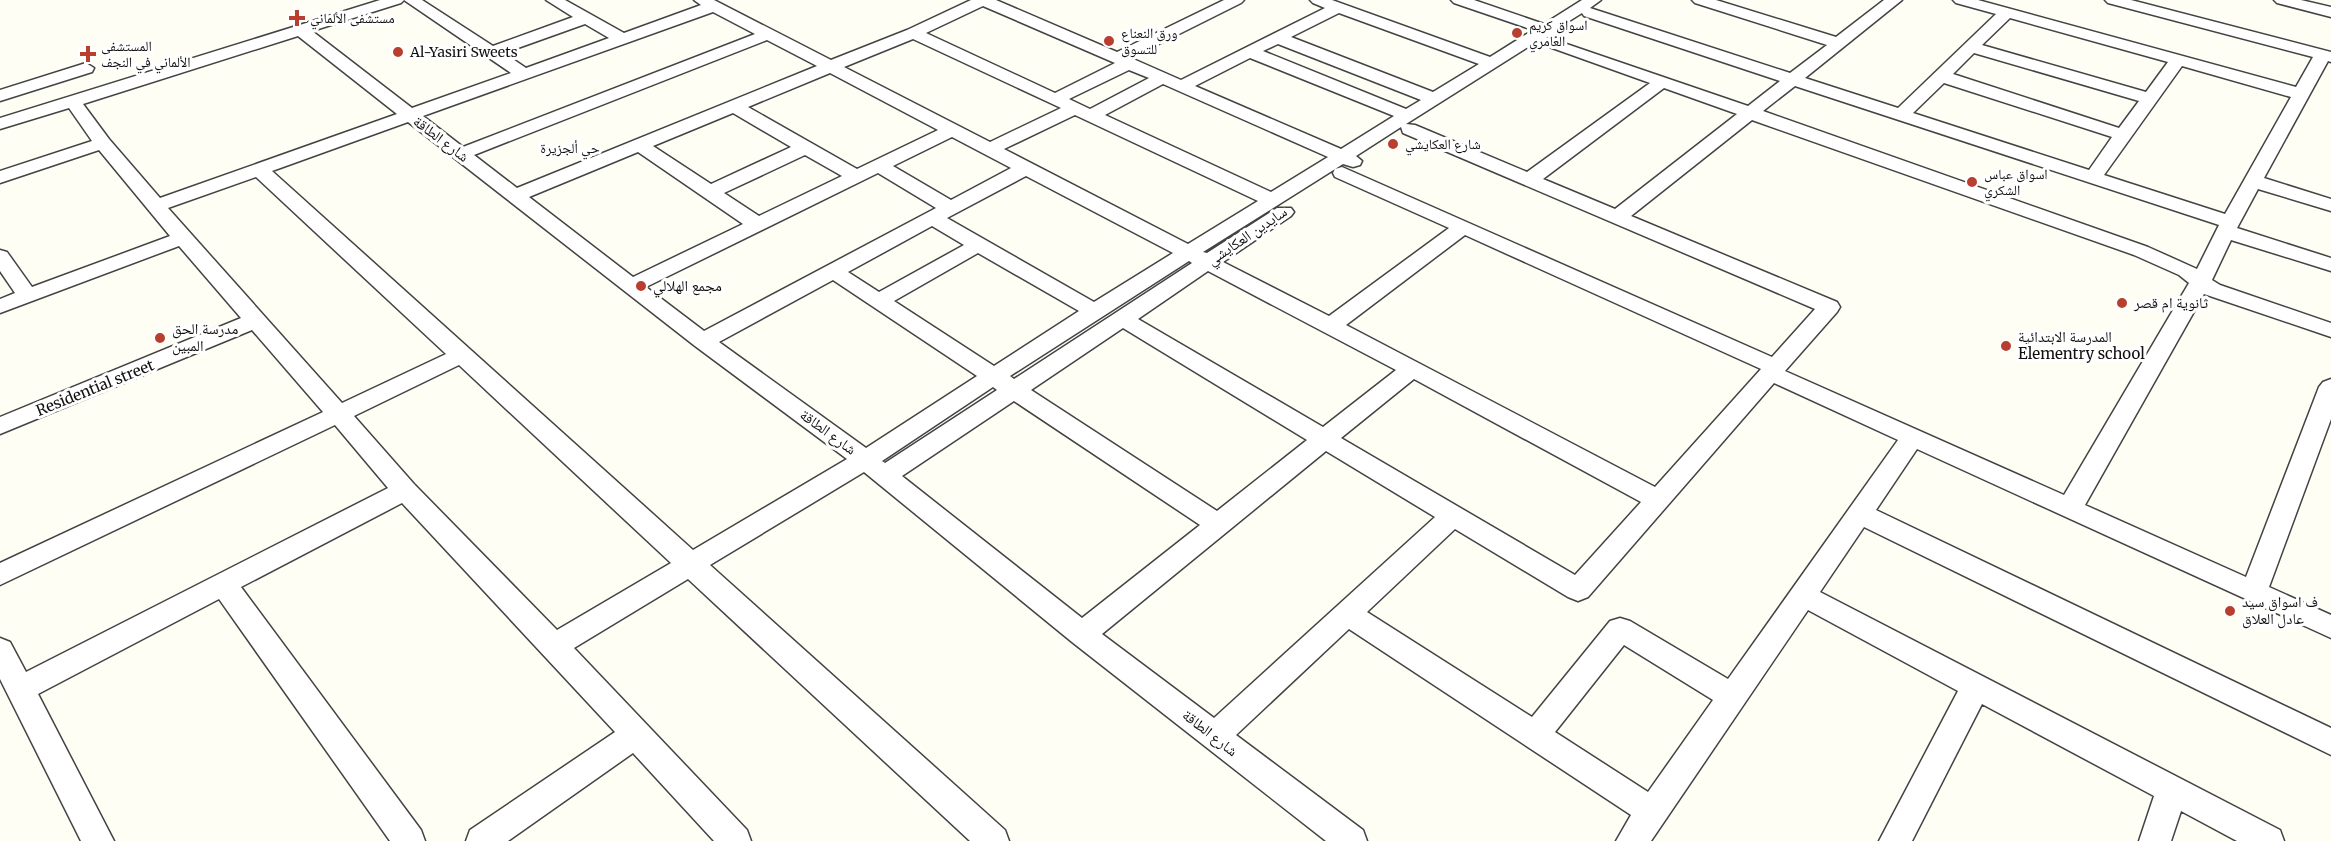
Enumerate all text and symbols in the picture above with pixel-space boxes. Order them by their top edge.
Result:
marker: مستشفى الألماني [288,9,306,27]
place label: مستشفى الألماني [310,9,395,30]
place label: اسواق كريم العامري [1529,16,1587,53]
place label: ورق النعناع للتسوق [1121,24,1178,58]
marker: اسواق كريم العامري [1510,26,1524,40]
marker: ورق النعناع للتسوق [1102,34,1116,48]
place label: المستشفى الألماني في النجف [101,37,191,74]
place label: Al-Yasiri Sweets [409,43,518,61]
marker: المستشفى الألماني في النجف [79,45,97,63]
marker: Al-Yasiri Sweets [391,45,405,59]
street label: شارع الطاقة [409,111,473,167]
place label: شارع العكايشي [1405,135,1481,156]
marker: شارع العكايشي [1386,137,1400,151]
district label: حي ألجزيرة [540,139,600,160]
place label: اسواق عباس الشكري [1984,165,2048,202]
marker: اسواق عباس الشكري [1965,175,1979,189]
street label: سايدين العكايشي [1203,202,1292,272]
place label: مجمع الهلالي [653,276,722,298]
marker: مجمع الهلالي [634,279,648,293]
place label: ثانوية ام قصر [2133,293,2208,313]
marker: ثانوية ام قصر [2115,296,2129,310]
place label: مدرسة الحق المبين [172,319,238,356]
place label: المدرسة الابتدائية Elementry school [2018,327,2145,363]
marker: مدرسة الحق المبين [153,331,167,345]
marker: المدرسة الابتدائية Elementry school [1999,339,2013,353]
street label: Residential street [33,355,157,420]
street label: شارع الطاقة [796,405,860,459]
place label: ف اسواق سيد عادل العلاق [2242,592,2318,629]
marker: ف اسواق سيد عادل العلاق [2223,604,2237,618]
street label: شارع الطاقة [1178,705,1242,761]

